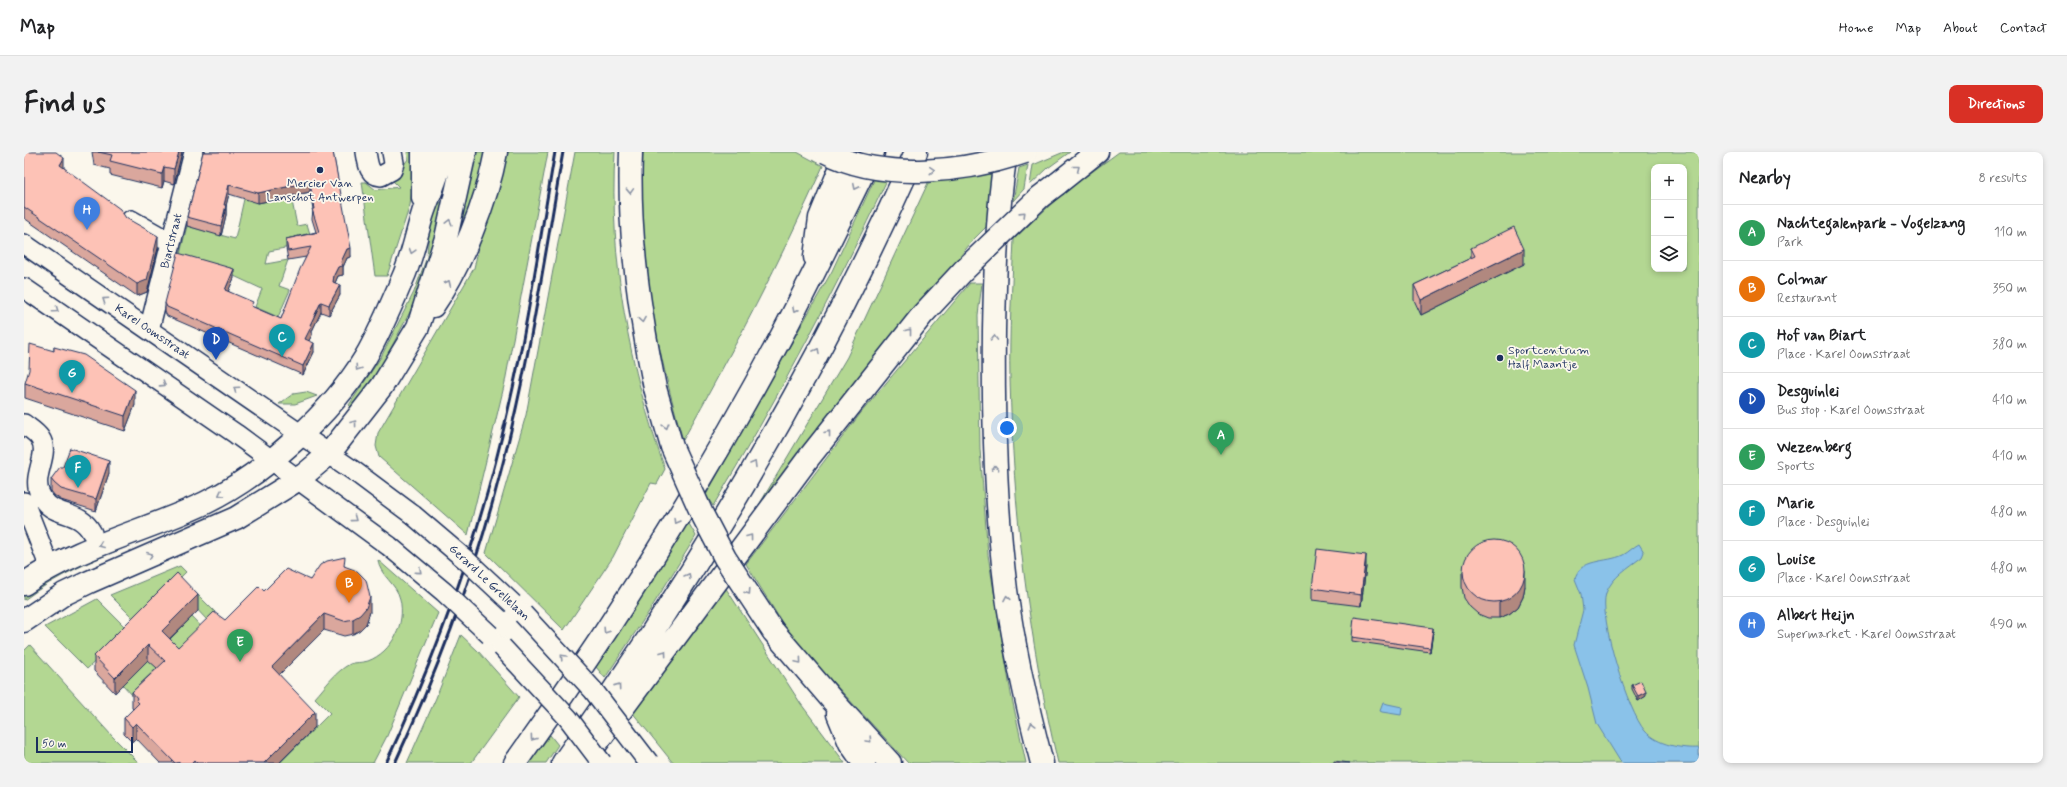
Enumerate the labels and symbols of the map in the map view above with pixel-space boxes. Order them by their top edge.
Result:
marker: Mercier Van Lanschot Antwerpen [315,165,325,175]
one-way arrow [929,166,935,175]
one-way arrow [1072,166,1079,173]
place label: Mercier Van Lanschot Antwerpen [267,176,373,206]
one-way arrow [853,183,861,190]
one-way arrow [626,188,635,194]
pin: H [74,197,100,230]
street label: Biartstraat [157,211,187,270]
one-way arrow [1018,211,1026,219]
one-way arrow [445,219,453,226]
one-way arrow [408,247,417,254]
one-way arrow [443,279,450,287]
one-way arrow [102,297,109,305]
street label: Karel Oomsstraat [111,301,193,363]
one-way arrow [52,305,59,313]
one-way arrow [792,306,799,313]
one-way arrow [637,317,645,323]
pin: C [269,324,295,357]
pin: D [203,327,229,360]
one-way arrow [904,329,911,336]
one-way arrow [990,335,998,341]
place label: Sportcentrum Half Maantje [1508,343,1589,373]
one-way arrow [812,347,820,355]
marker: Sportcentrum Half Maantje [1495,353,1505,363]
pin: G [59,360,85,393]
one-way arrow [356,364,363,371]
one-way arrow [159,379,166,387]
one-way arrow [233,387,240,394]
your location [997,418,1017,438]
one-way arrow [349,421,356,428]
one-way arrow [661,422,670,429]
pin: A [1208,422,1234,455]
one-way arrow [823,431,830,438]
pin: F [65,455,91,488]
one-way arrow [750,461,757,468]
one-way arrow [991,465,1000,471]
one-way arrow [218,490,225,497]
one-way arrow [349,514,356,521]
one-way arrow [673,517,680,524]
one-way arrow [745,535,752,542]
one-way arrow [98,541,105,549]
street label: Gerard Le Grellelaan [445,541,533,625]
one-way arrow [147,552,154,560]
one-way arrow [414,566,421,573]
pin: B [336,570,362,603]
one-way arrow [683,573,690,580]
one-way arrow [743,588,751,595]
one-way arrow [1004,595,1012,601]
one-way arrow [603,627,611,634]
pin: E [227,629,253,662]
one-way arrow [659,650,666,657]
one-way arrow [560,654,567,661]
one-way arrow [794,656,801,663]
one-way arrow [613,683,620,690]
one-way arrow [1028,722,1037,729]
one-way arrow [530,734,538,741]
scale bar [36,735,133,754]
one-way arrow [864,735,872,743]

